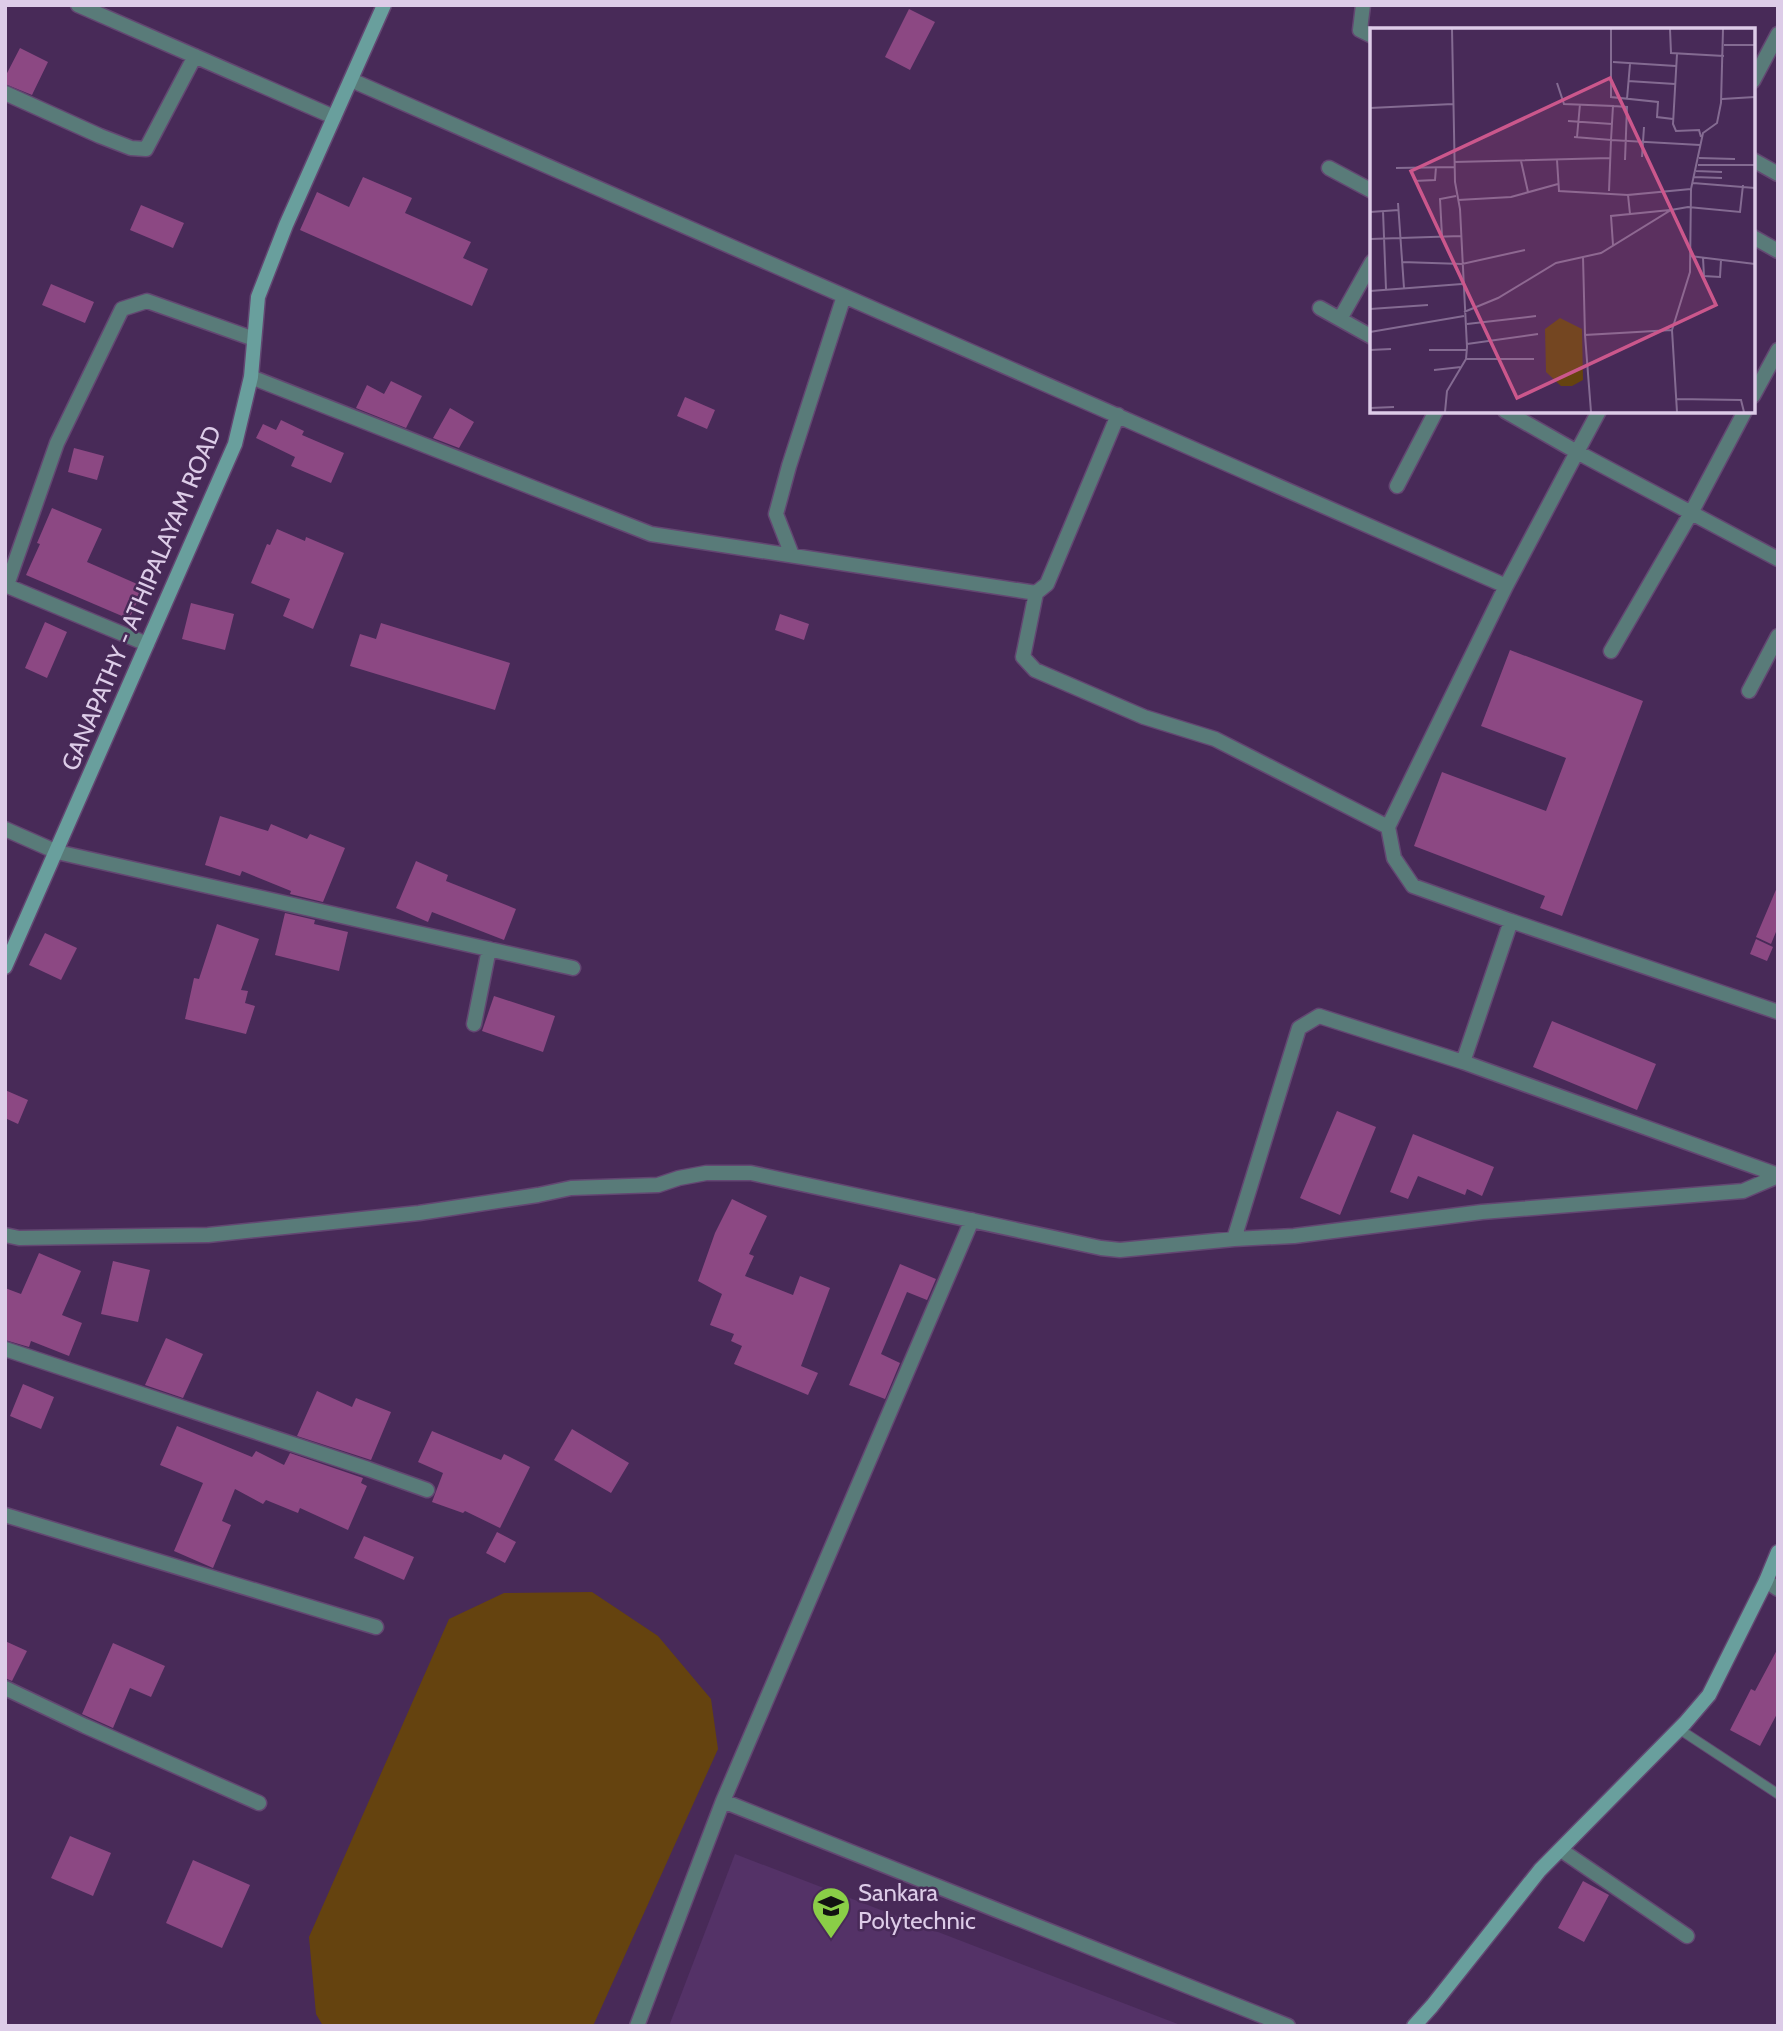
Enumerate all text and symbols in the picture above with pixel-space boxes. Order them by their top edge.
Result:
inset map [1370,28,1755,413]
street label: GANAPATHY - ATHIPALAYAM ROAD [55,421,227,775]
place label: Sankara Polytechnic [858,1878,976,1935]
school or university icon: Sankara Polytechnic [810,1885,852,1940]

